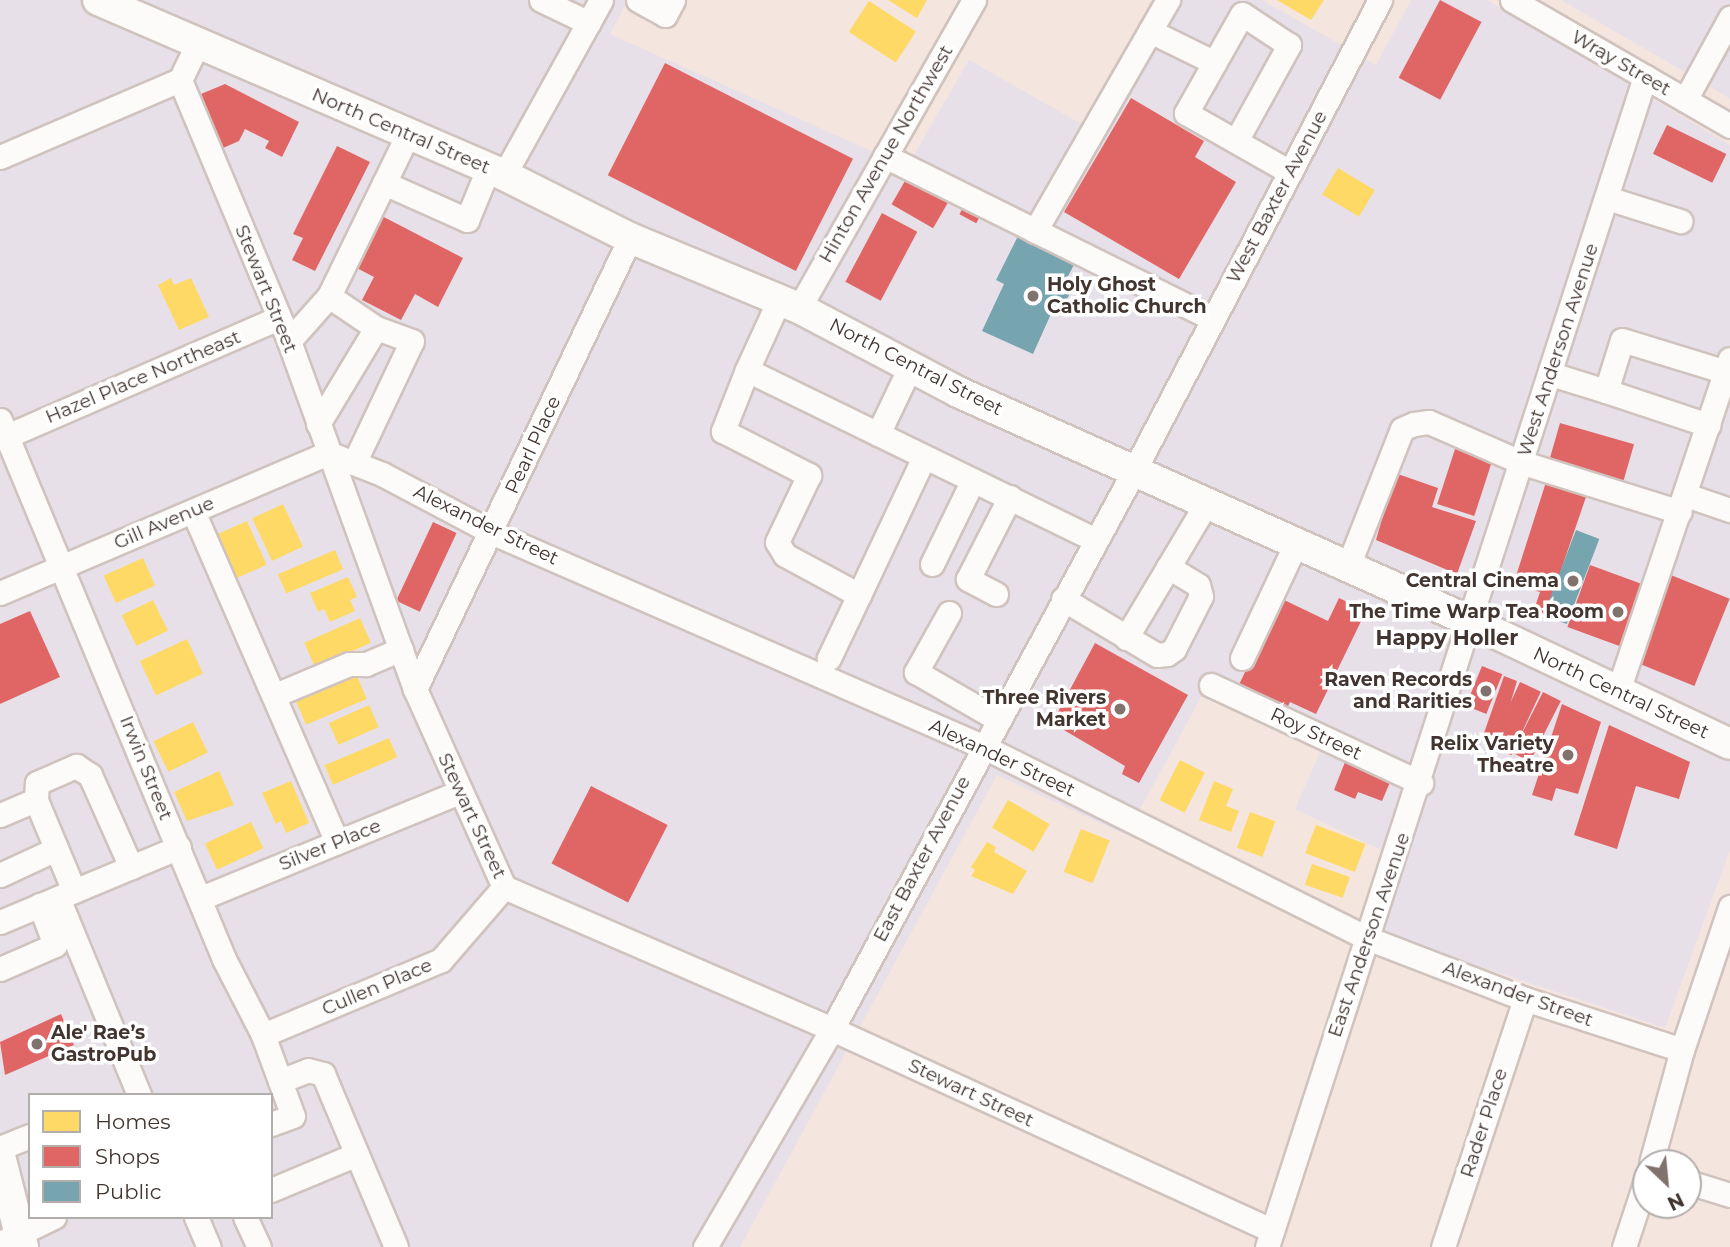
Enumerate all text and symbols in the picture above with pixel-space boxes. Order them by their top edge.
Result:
street label: Wray Street [1567,25,1675,101]
street label: Hinton Avenue Northwest [814,41,958,267]
street label: North Central Street [308,83,494,179]
street label: West Baxter Avenue [1222,107,1332,287]
street label: Stewart Street [230,222,302,356]
street label: West Anderson Avenue [1513,241,1603,459]
place label: Holy Ghost Catholic Church [1047,274,1207,318]
marker: Holy Ghost Catholic Church [1025,288,1041,304]
street label: North Central Street [826,313,1006,421]
street label: Hazel Place Northeast [42,325,244,429]
street label: Pearl Place [500,392,566,498]
street label: Alexander Street [410,480,562,570]
street label: Gill Avenue [110,492,218,554]
place label: Central Cinema [1406,570,1559,592]
marker: Central Cinema [1565,573,1581,589]
place label: The Time Warp Tea Room [1349,601,1604,623]
marker: The Time Warp Tea Room [1610,604,1626,620]
district label: Happy Holler [1376,625,1518,651]
street label: North Central Street [1529,642,1713,744]
place label: Raven Records and Rarities [1324,669,1472,713]
marker: Raven Records and Rarities [1478,683,1494,699]
place label: Three Rivers Market [983,687,1106,731]
marker: Three Rivers Market [1112,701,1128,717]
street label: Roy Street [1267,703,1365,765]
street label: Irwin Street [115,712,177,824]
street label: Alexander Street [925,714,1079,802]
place label: Relix Variety Theatre [1430,733,1554,777]
marker: Relix Variety Theatre [1560,747,1576,763]
street label: Stewart Street [433,750,511,882]
street label: East Baxter Avenue [869,772,975,946]
street label: Silver Place [276,814,384,876]
street label: East Anderson Avenue [1323,830,1415,1040]
street label: Cullen Place [319,954,435,1020]
street label: Alexander Street [1440,956,1596,1032]
place label: Ale' Rae’s GastroPub [51,1022,156,1066]
marker: Ale' Rae’s GastroPub [29,1036,45,1052]
street label: Stewart Street [905,1054,1037,1132]
street label: Rader Place [1456,1065,1512,1181]
legend [28,1093,273,1219]
text: Homes [95,1109,170,1134]
text: Shops [95,1144,160,1169]
north arrow [1632,1149,1702,1219]
text: Public [95,1179,162,1204]
text: N [1664,1188,1687,1215]

